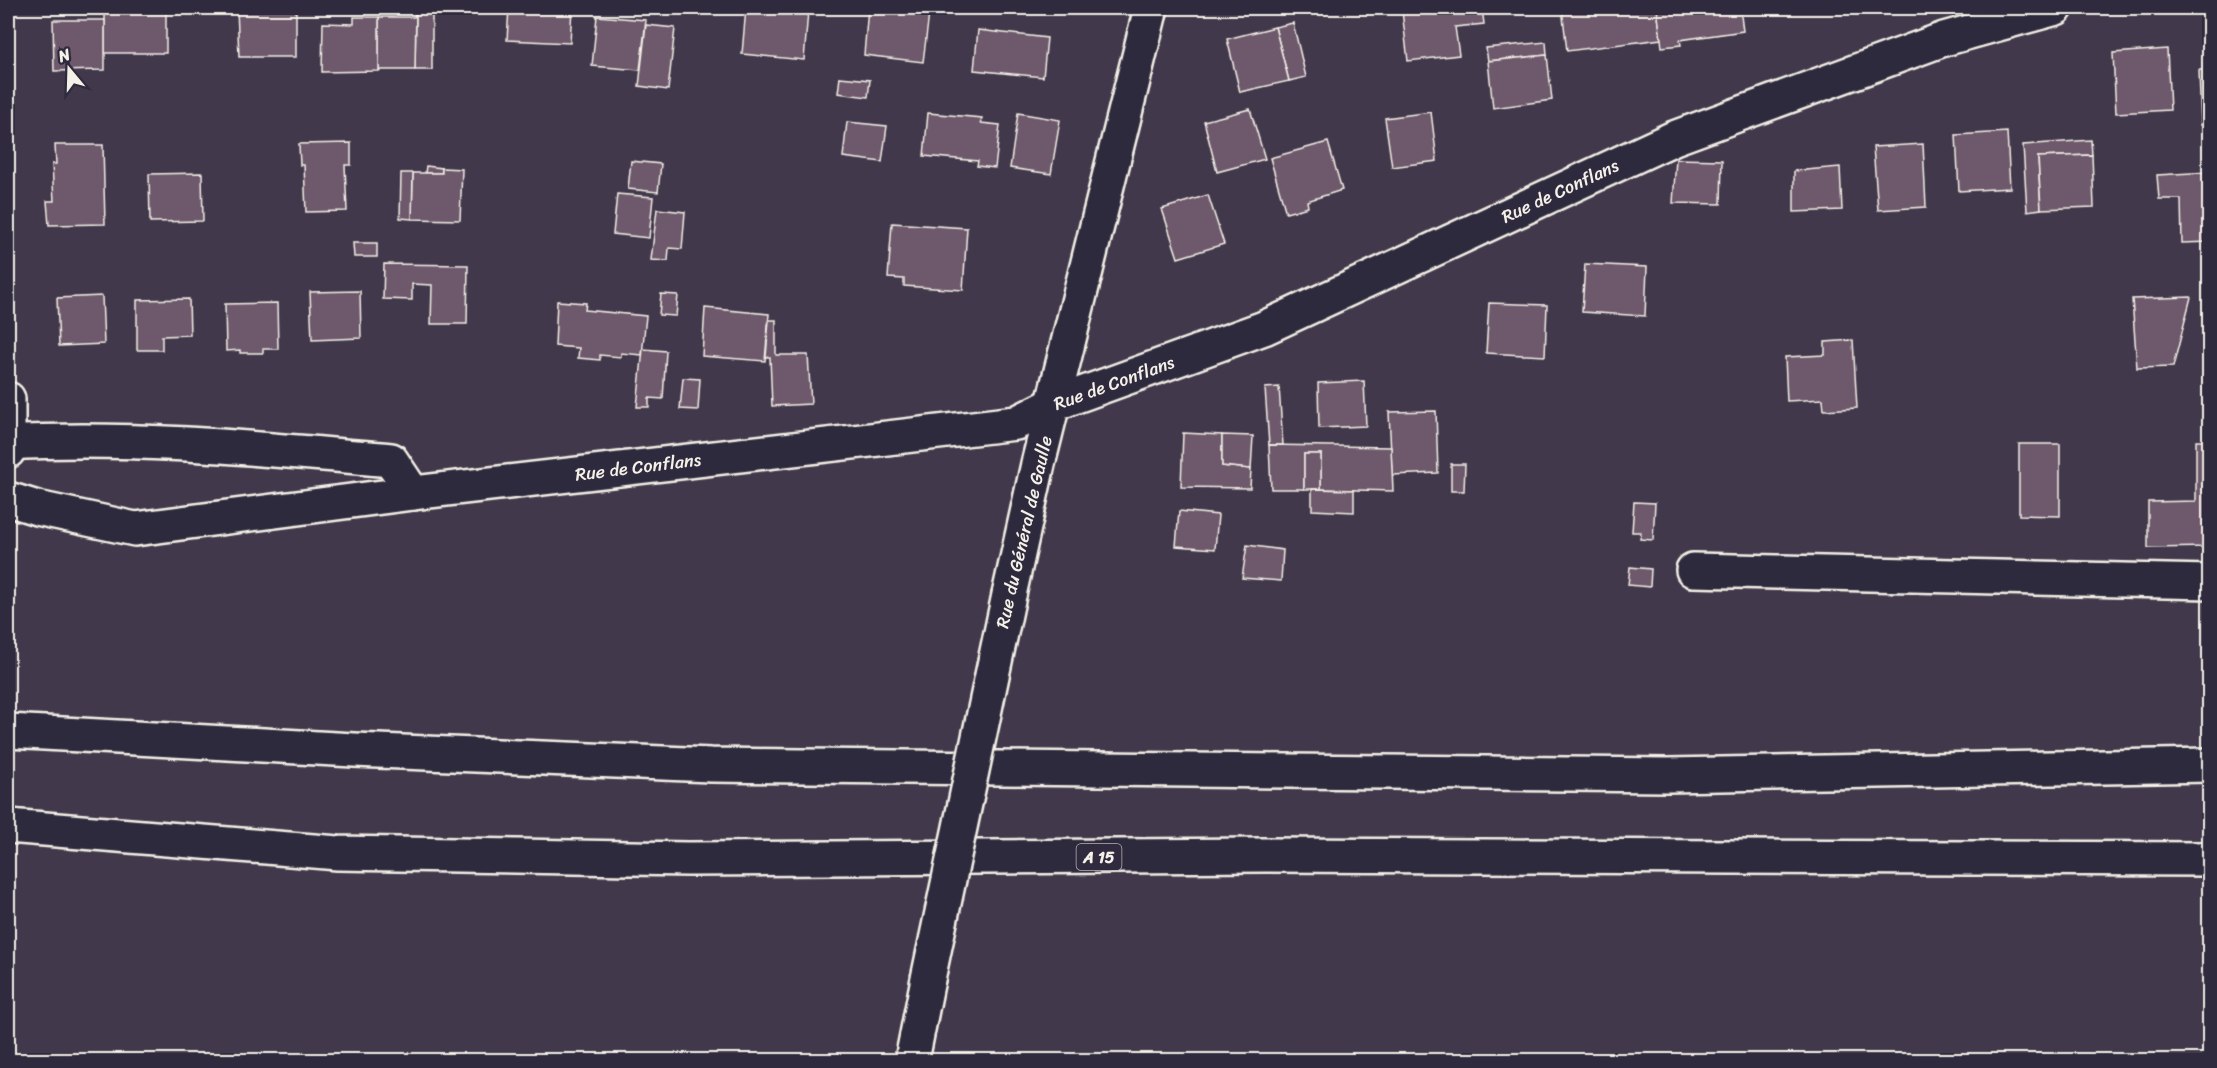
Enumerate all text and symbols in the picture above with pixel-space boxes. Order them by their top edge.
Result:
north arrow [39,39,99,99]
text: N [53,39,75,71]
street label: Rue de Conflans [1496,150,1625,232]
street label: Rue de Conflans [1049,346,1179,420]
street label: Rue du Général de Gaulle [986,433,1062,631]
street label: Rue de Conflans [573,443,703,491]
road number: A 15 [1076,844,1122,870]

